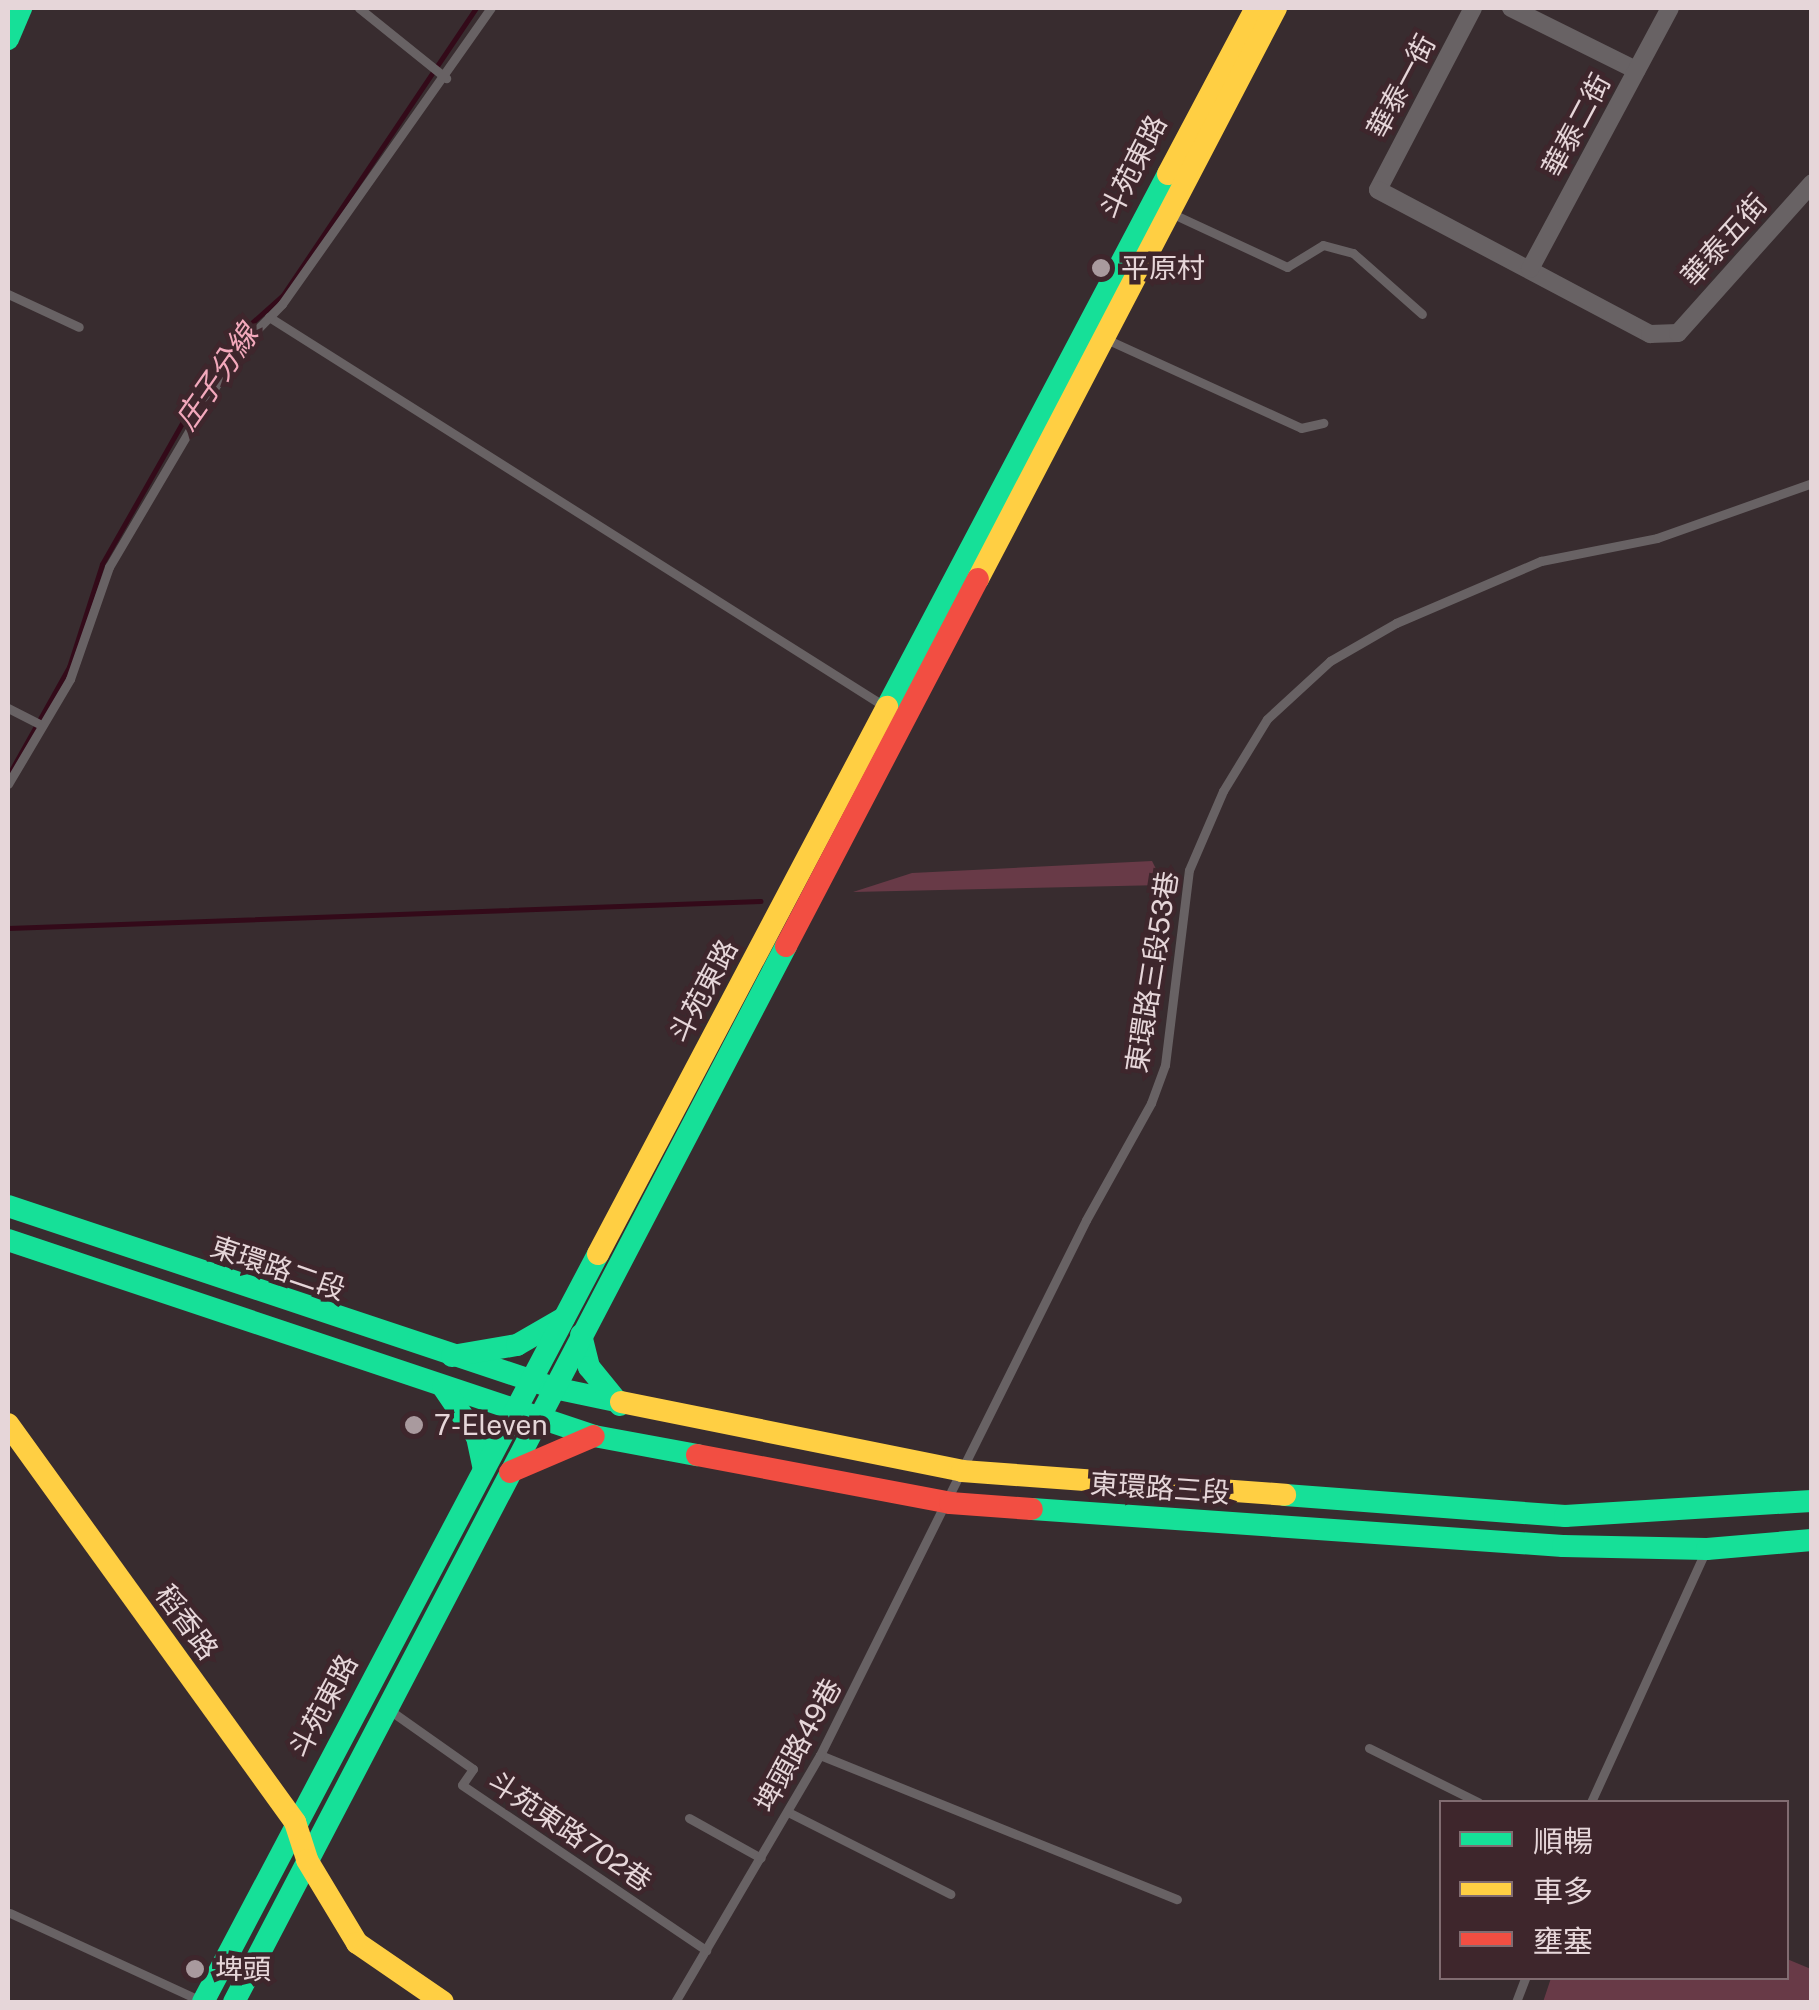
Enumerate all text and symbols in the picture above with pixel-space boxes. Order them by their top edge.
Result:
street label: 華泰一街 [1360,29,1442,143]
street label: 華泰二街 [1535,68,1617,182]
street label: 斗苑東路 [1093,109,1173,225]
street label: 華泰五街 [1674,187,1774,293]
place label: 平原村 [1121,251,1205,285]
marker: 平原村 [1090,257,1112,279]
water label: 庄子分線 [167,318,265,436]
street label: 東環路三段53巷 [1119,869,1185,1075]
street label: 斗苑東路 [662,934,744,1048]
street label: 東環路二段 [206,1229,350,1307]
place label: 7-Eleven [434,1408,548,1442]
marker: 7-Eleven [403,1414,425,1436]
street label: 東環路三段 [1089,1466,1231,1510]
street label: 稻香路 [149,1578,225,1666]
street label: 斗苑東路 [282,1649,364,1763]
street label: 埤頭路49巷 [748,1673,848,1817]
street label: 斗苑東路702巷 [482,1764,658,1898]
legend [1439,1800,1789,1980]
text: 順暢 [1533,1823,1593,1859]
text: 車多 [1533,1873,1593,1909]
text: 壅塞 [1533,1923,1593,1959]
place label: 埤頭 [215,1952,271,1986]
marker: 埤頭 [184,1958,206,1980]

